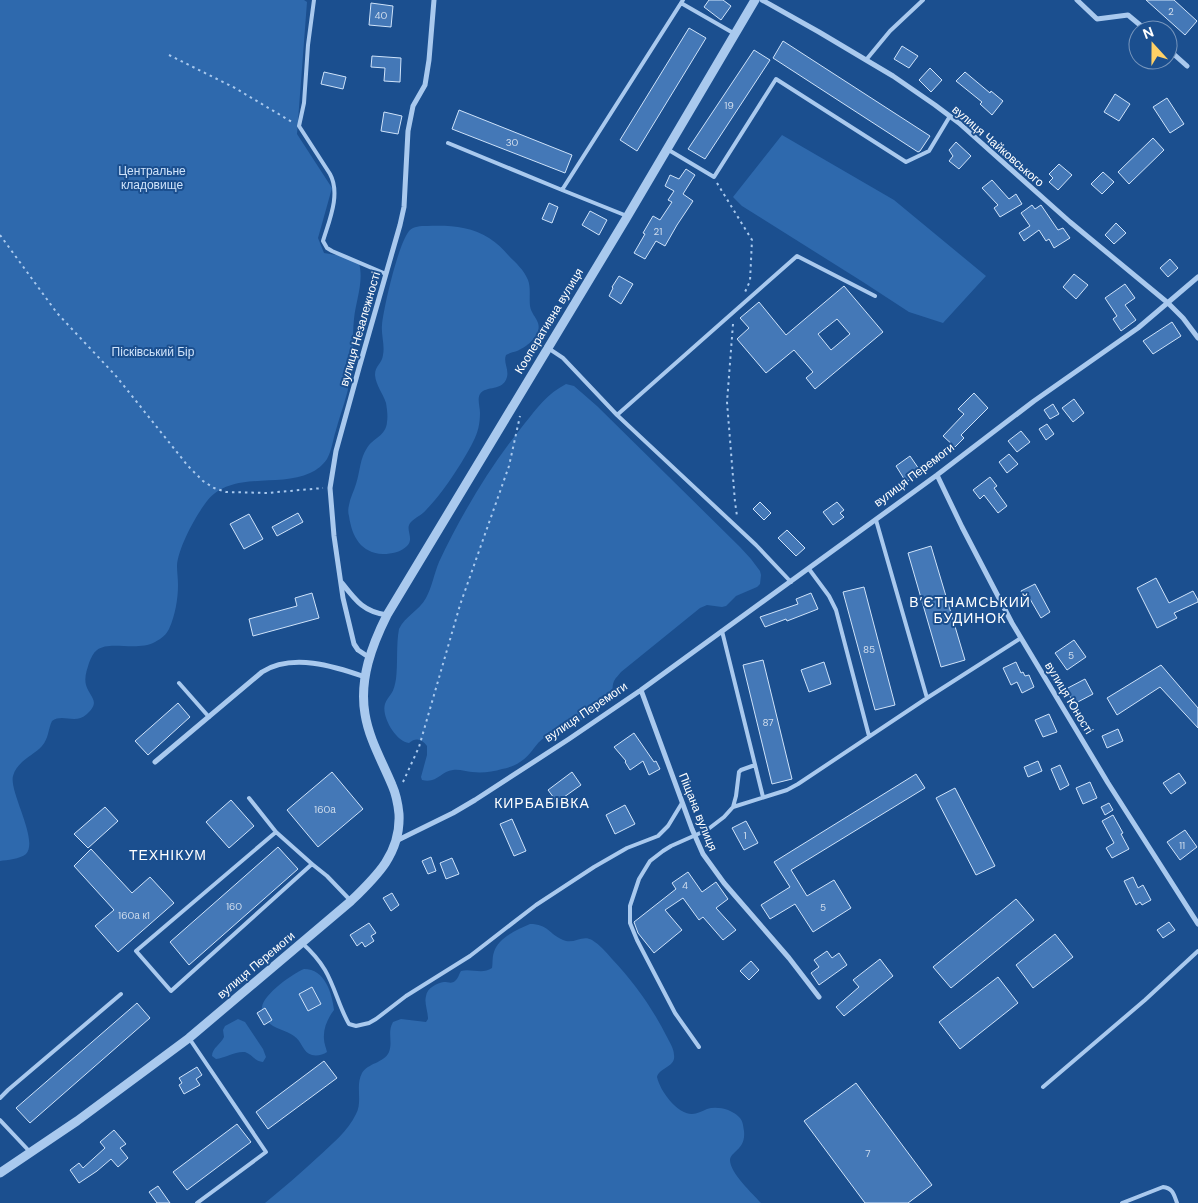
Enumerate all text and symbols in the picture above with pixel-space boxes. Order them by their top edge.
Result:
house number: 2 [1168,5,1174,18]
house number: 40 [375,9,388,22]
north arrow [1128,20,1178,70]
text: N [1140,23,1156,43]
house number: 19 [724,99,734,112]
street label: вулиця Чайковського [949,102,1048,191]
house number: 30 [506,136,519,149]
park label: Центральне кладовище [118,163,186,193]
house number: 21 [654,225,662,238]
street label: Кооперативна вулиця [511,265,587,377]
street label: вулиця Незалежності [336,270,384,388]
park label: Пісківський Бір [112,344,195,360]
street label: вулиця Перемоги [871,439,957,511]
district label: В’ЄТНАМСЬКИЙ БУДИНОК [909,593,1031,627]
house number: 85 [863,643,875,656]
house number: 5 [1068,649,1074,662]
street label: вулиця Юності [1041,659,1097,737]
street label: вулиця Перемоги [541,678,631,746]
house number: 87 [762,716,774,729]
street label: Піщана вулиця [675,770,721,854]
district label: КИРБАБІВКА [494,794,590,812]
house number: 160а [314,803,336,816]
house number: 1 [743,829,747,842]
house number: 11 [1179,839,1185,852]
district label: ТЕХНІКУМ [129,846,207,864]
house number: 4 [682,879,688,892]
house number: 160 [226,900,242,913]
house number: 5 [820,901,826,914]
house number: 160а к1 [118,909,150,922]
street label: вулиця Перемоги [214,928,298,1002]
house number: 7 [865,1147,871,1160]

